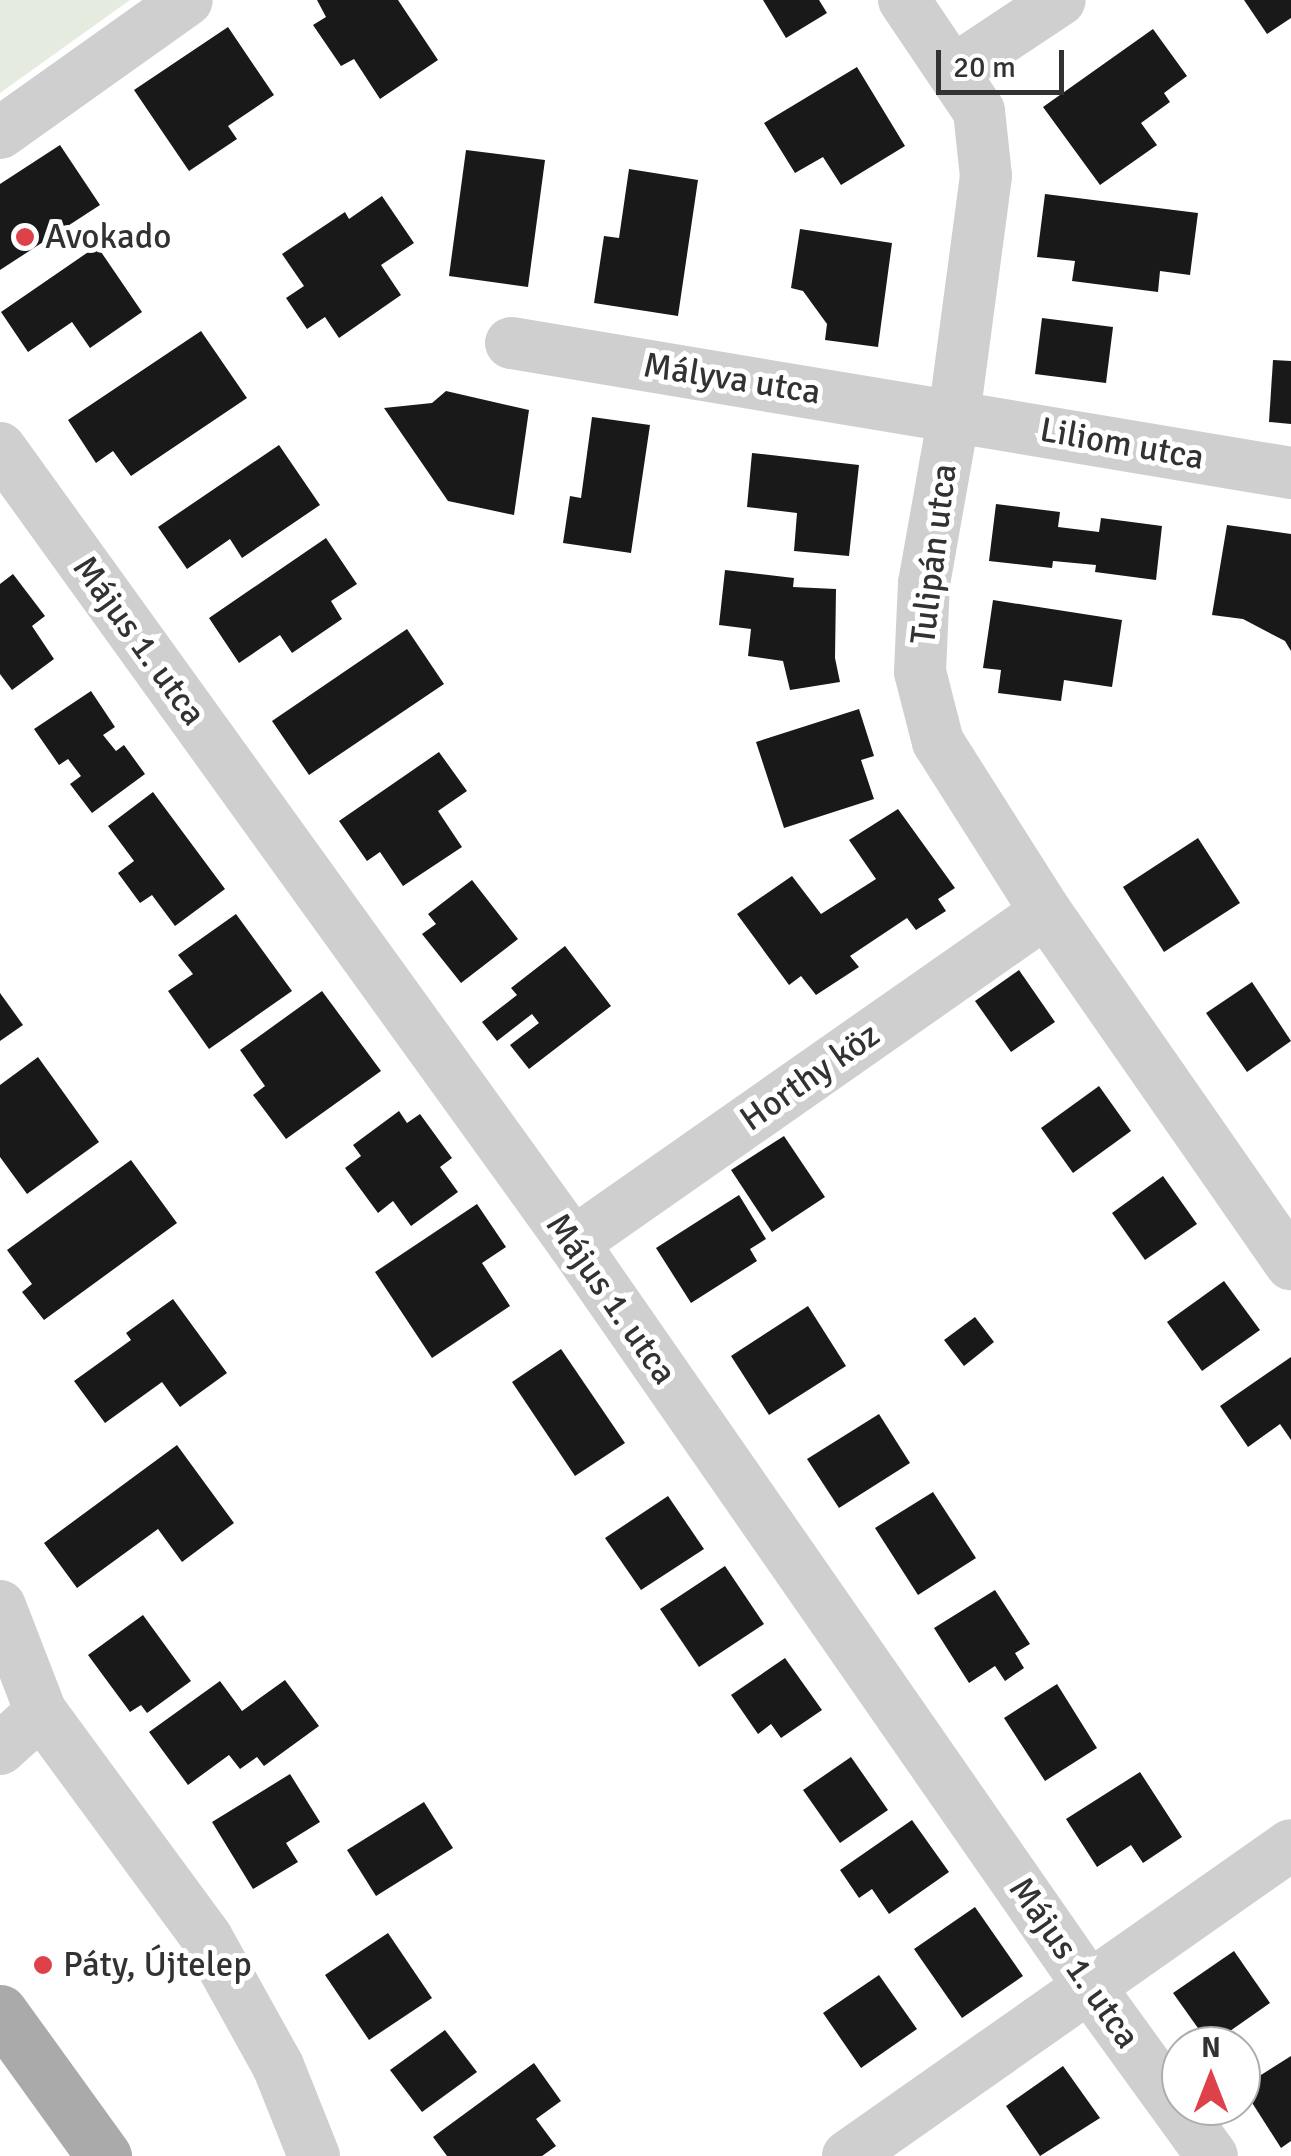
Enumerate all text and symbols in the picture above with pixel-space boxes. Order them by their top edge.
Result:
scale bar [941,30,1068,92]
text: 20 m [953,49,1016,86]
place label: Avokado [45,216,171,258]
marker: Avokado [14,226,36,248]
street label: Mályva utca [640,344,824,414]
street label: Liliom utca [1037,409,1207,479]
street label: Tulipán utca [902,461,966,647]
street label: Május 1. utca [63,548,215,734]
street label: Horthy köz [732,1014,888,1140]
street label: Május 1. utca [537,1205,685,1393]
street label: Május 1. utca [1000,1869,1148,2057]
place label: Páty, Újtelep [63,1944,252,1986]
marker: Páty, Újtelep [32,1954,54,1976]
north arrow [1161,2026,1261,2126]
text: N [1201,2031,1221,2065]

